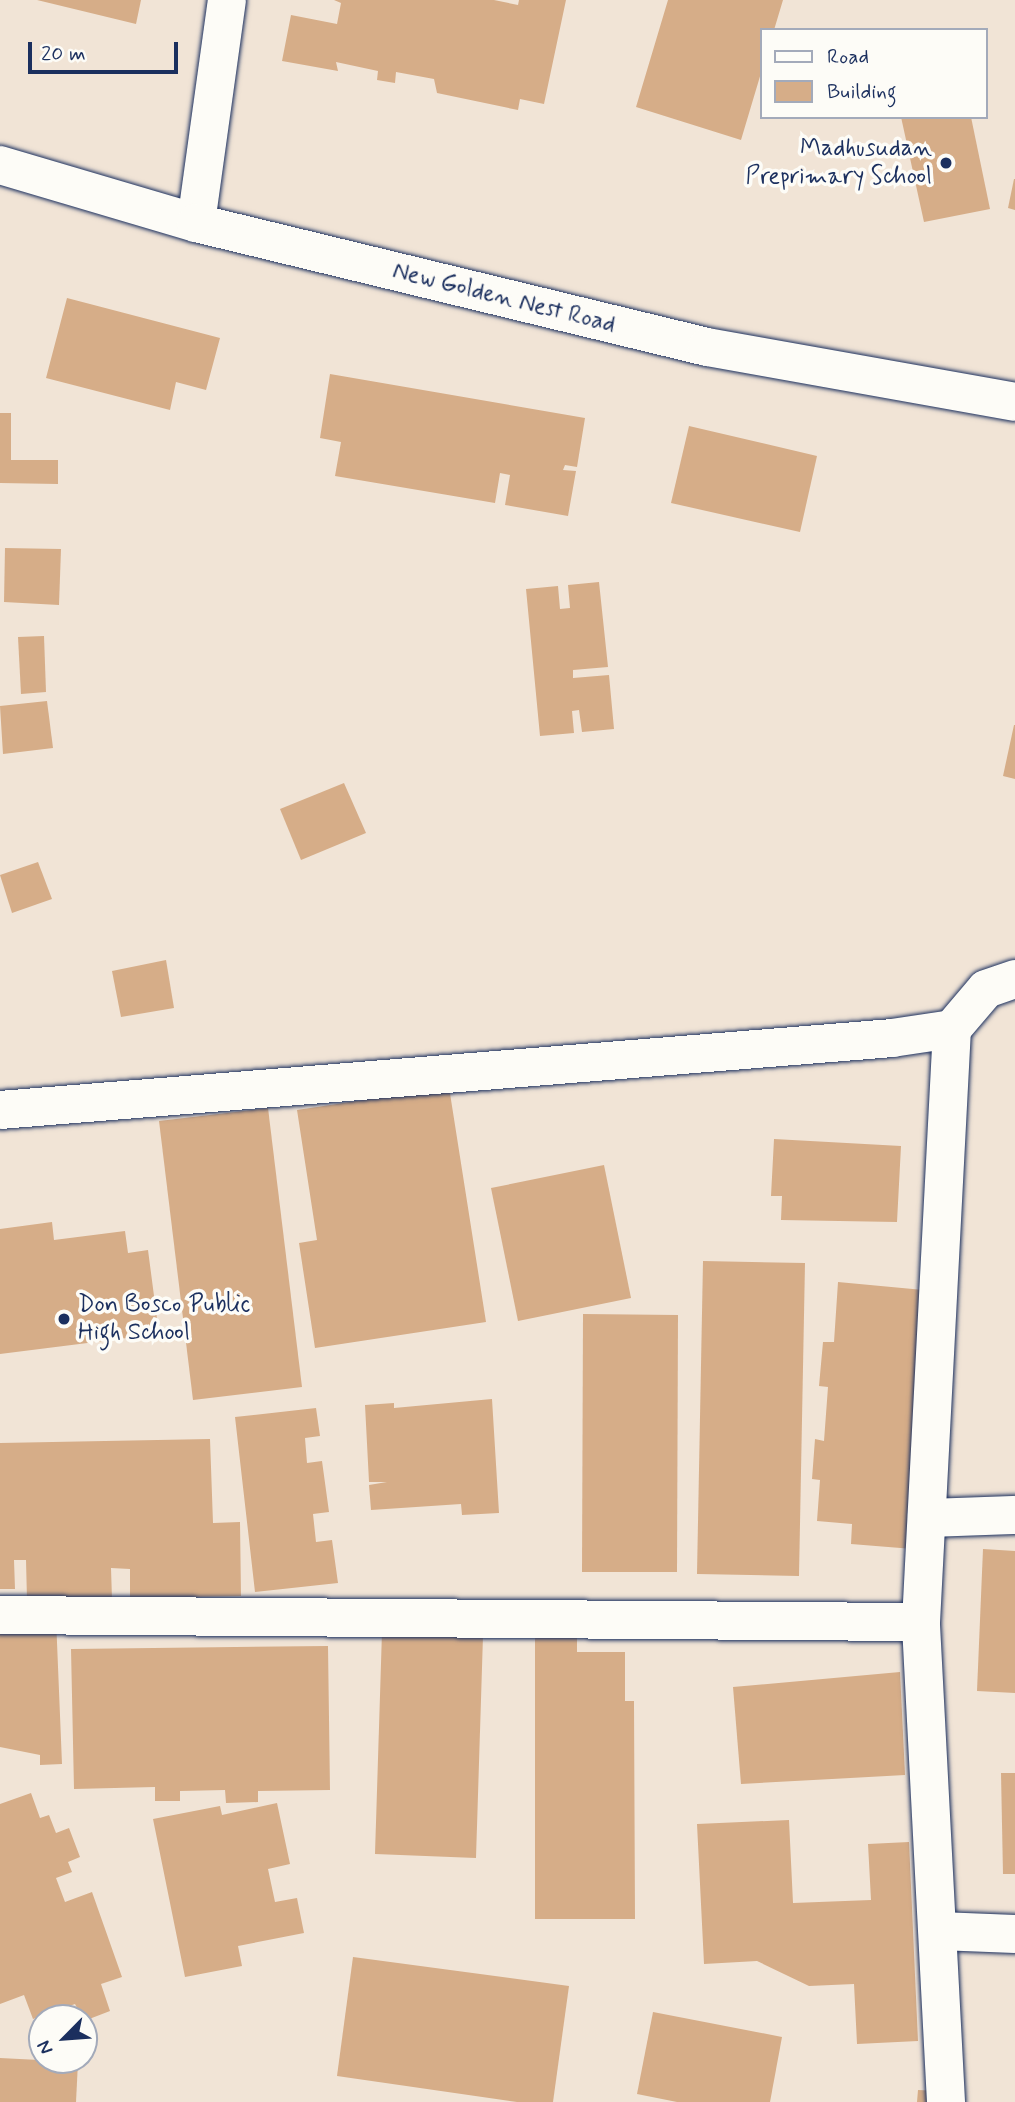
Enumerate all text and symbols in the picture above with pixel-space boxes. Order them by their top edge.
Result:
scale bar [32,28,182,72]
legend [760,28,987,119]
text: 20 m [41,40,86,68]
text: Road [827,43,869,71]
text: Building [827,78,897,106]
place label: Madhusudan Preprimary School [744,135,932,191]
marker: Madhusudan Preprimary School [938,155,954,171]
street label: New Golden Nest Road [393,257,615,339]
place label: Don Bosco Public High School [78,1291,250,1347]
marker: Don Bosco Public High School [56,1311,72,1327]
north arrow [28,2004,98,2074]
text: N [31,2036,59,2058]

